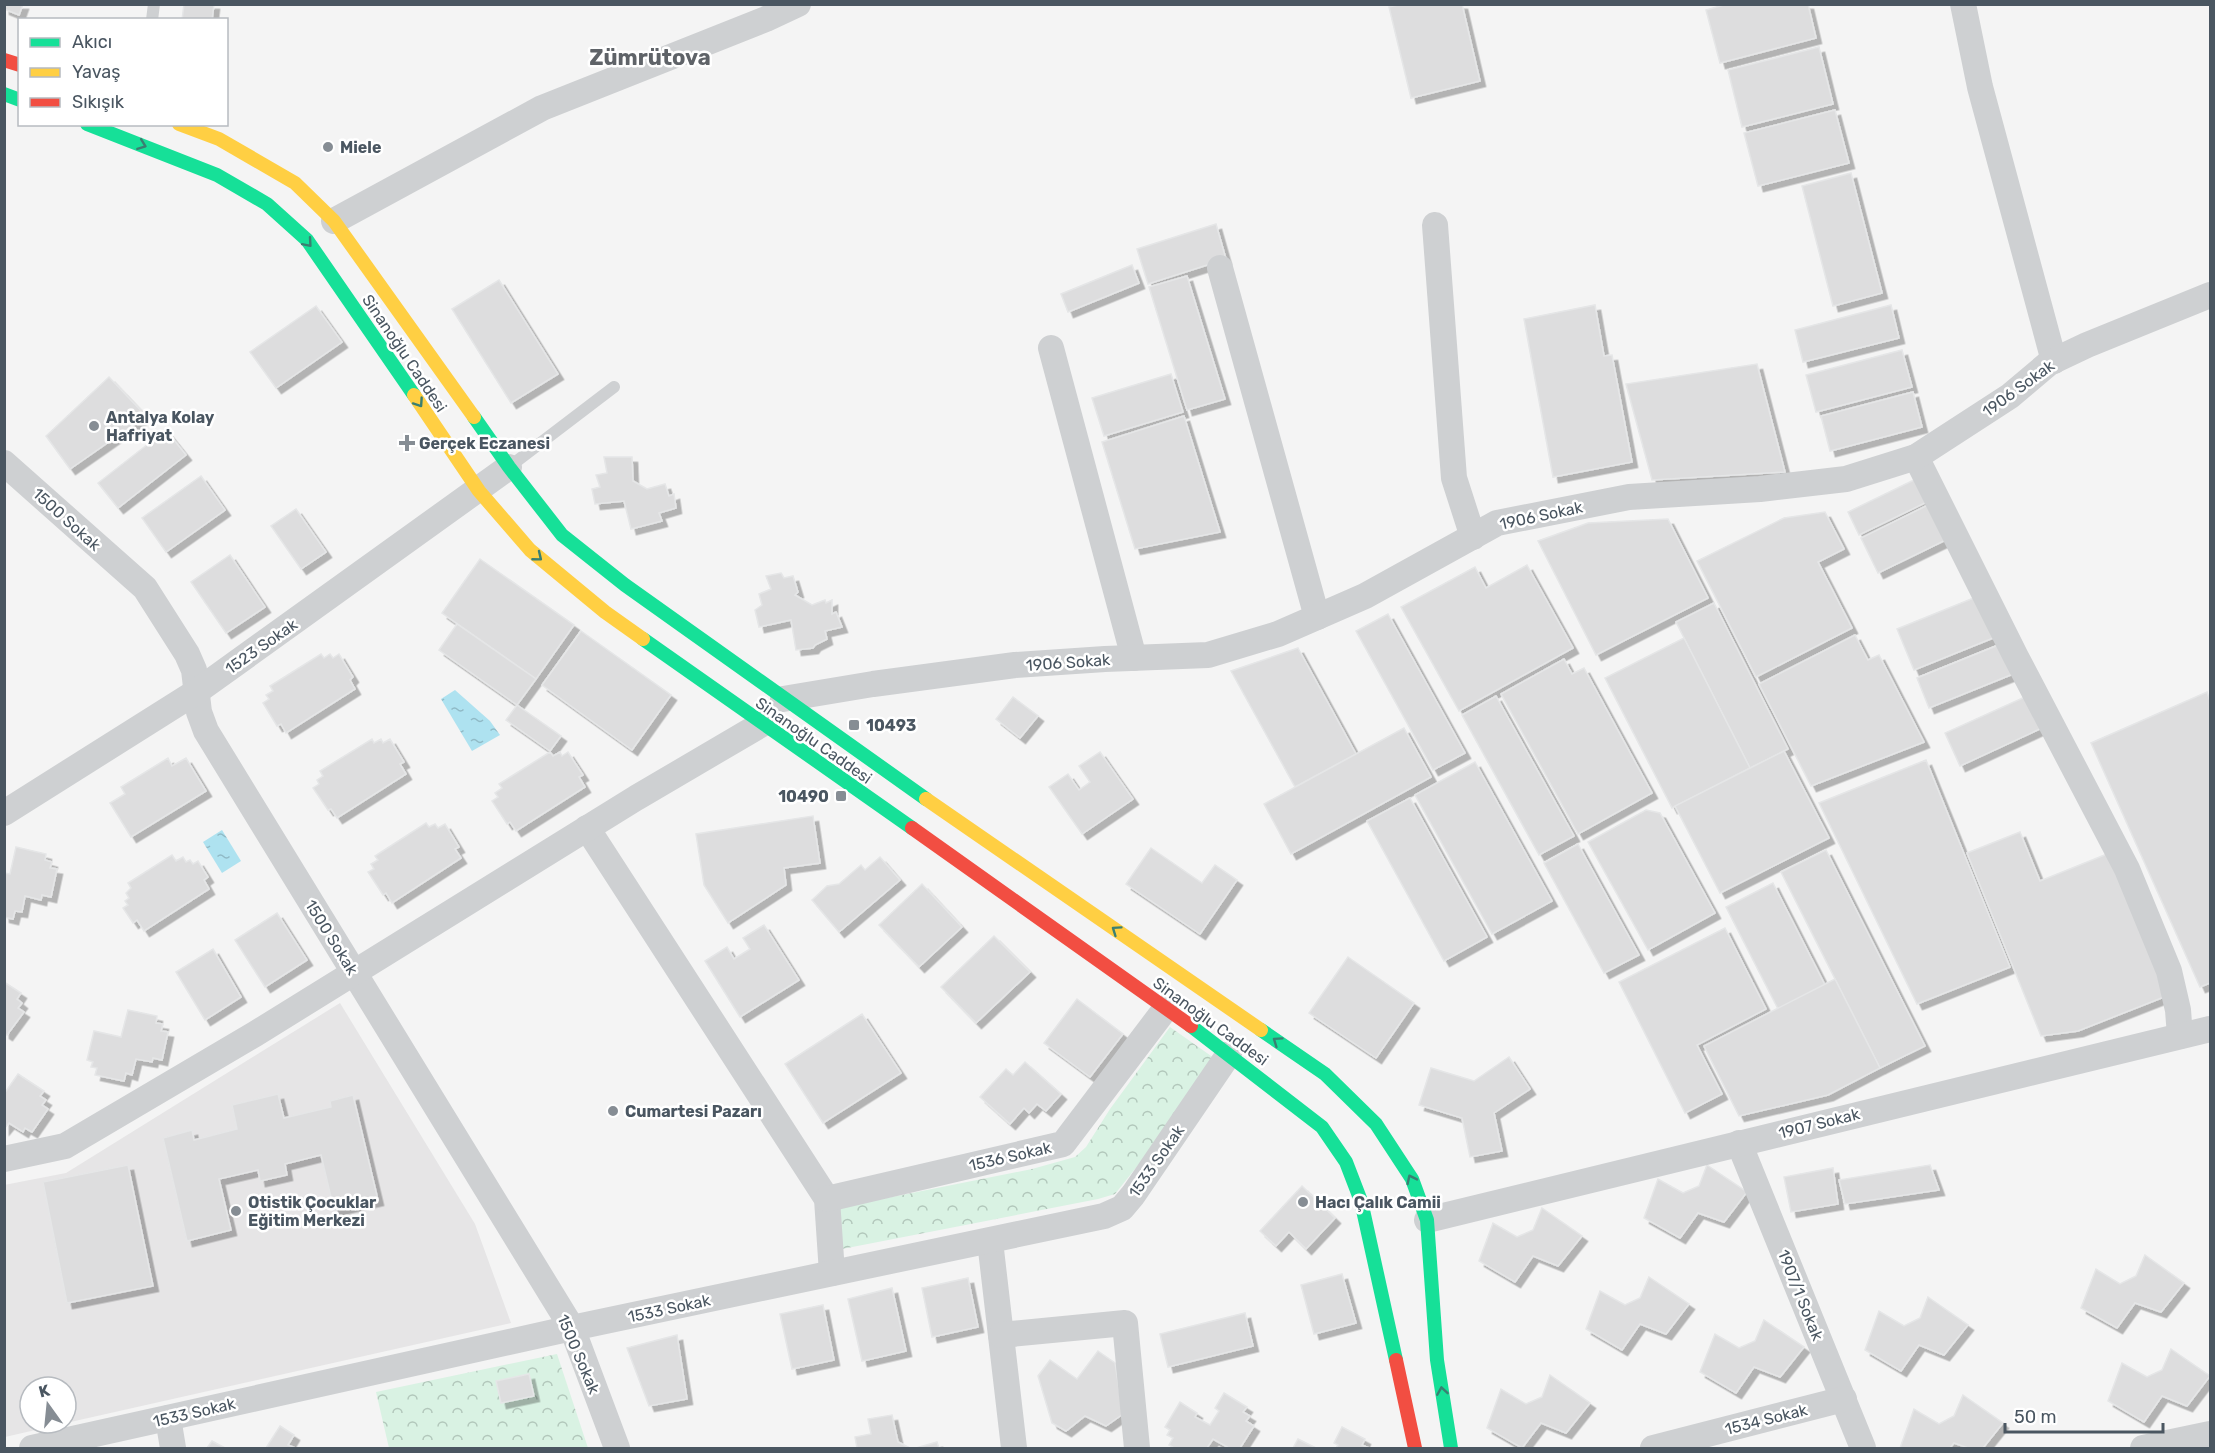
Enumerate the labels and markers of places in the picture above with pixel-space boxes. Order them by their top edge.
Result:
place label: Miele [340,138,381,157]
marker: Miele [321,140,335,154]
place label: Antalya Kolay Hafriyat [106,408,215,445]
marker: Antalya Kolay Hafriyat [87,419,101,433]
place label: Gerçek Eczanesi [419,434,550,453]
marker: Gerçek Eczanesi [400,436,414,450]
place label: 10493 [866,716,916,735]
marker: 10493 [847,718,861,732]
place label: 10490 [778,787,829,806]
marker: 10490 [834,789,848,803]
place label: Cumartesi Pazarı [625,1102,762,1121]
marker: Cumartesi Pazarı [606,1104,620,1118]
place label: Otistik Çocuklar Eğitim Merkezi [248,1193,377,1230]
place label: Hacı Çalık Camii [1315,1193,1441,1212]
marker: Hacı Çalık Camii [1296,1195,1310,1209]
marker: Otistik Çocuklar Eğitim Merkezi [229,1204,243,1218]

